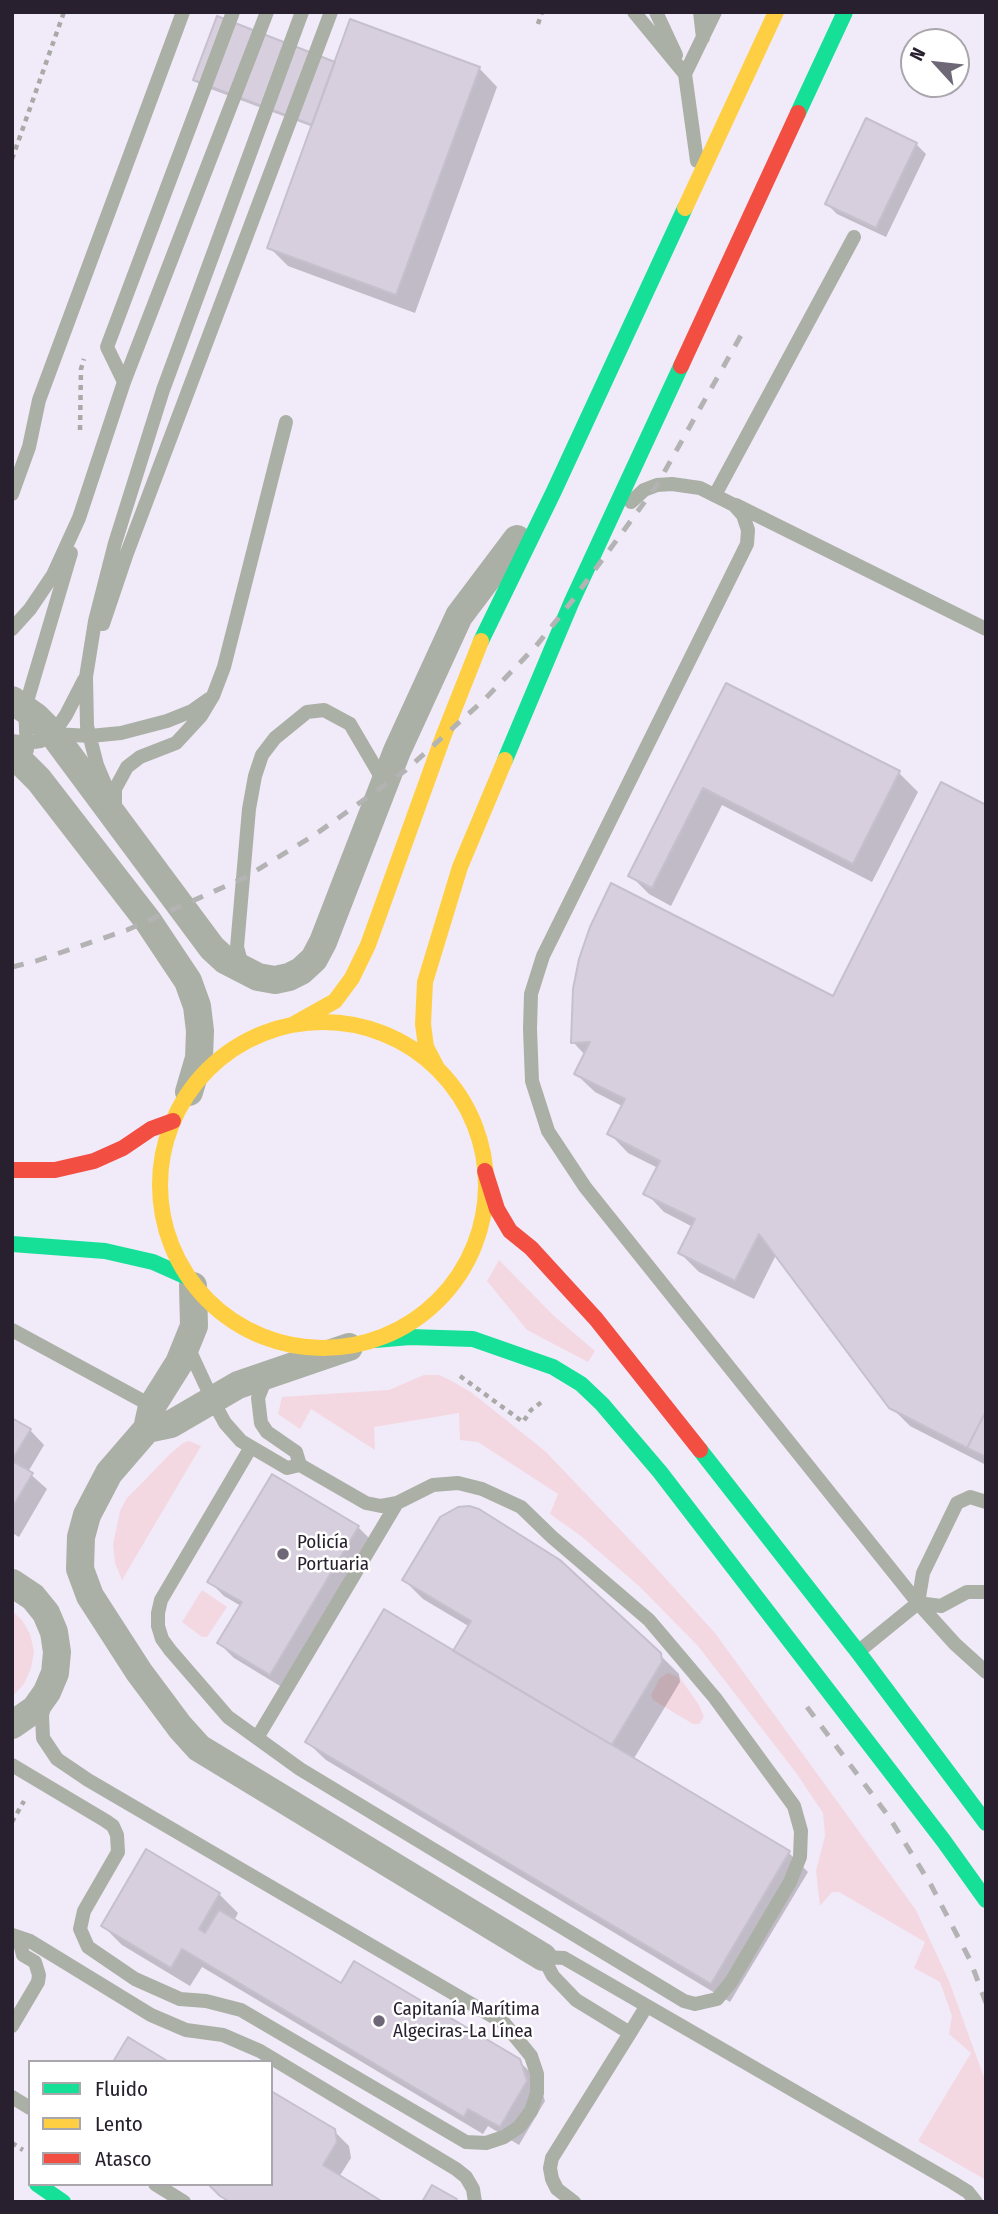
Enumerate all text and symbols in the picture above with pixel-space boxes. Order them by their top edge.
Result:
north arrow [900,28,970,98]
text: N [905,44,930,64]
place label: Policía Portuaria [297,1532,369,1576]
marker: Policía Portuaria [275,1546,291,1562]
place label: Capitanía Marítima Algeciras-La Línea [393,1999,540,2043]
marker: Capitanía Marítima Algeciras-La Línea [371,2013,387,2029]
legend [28,2060,273,2186]
text: Fluido [95,2076,148,2102]
text: Lento [95,2111,143,2137]
text: Atasco [95,2146,152,2172]

